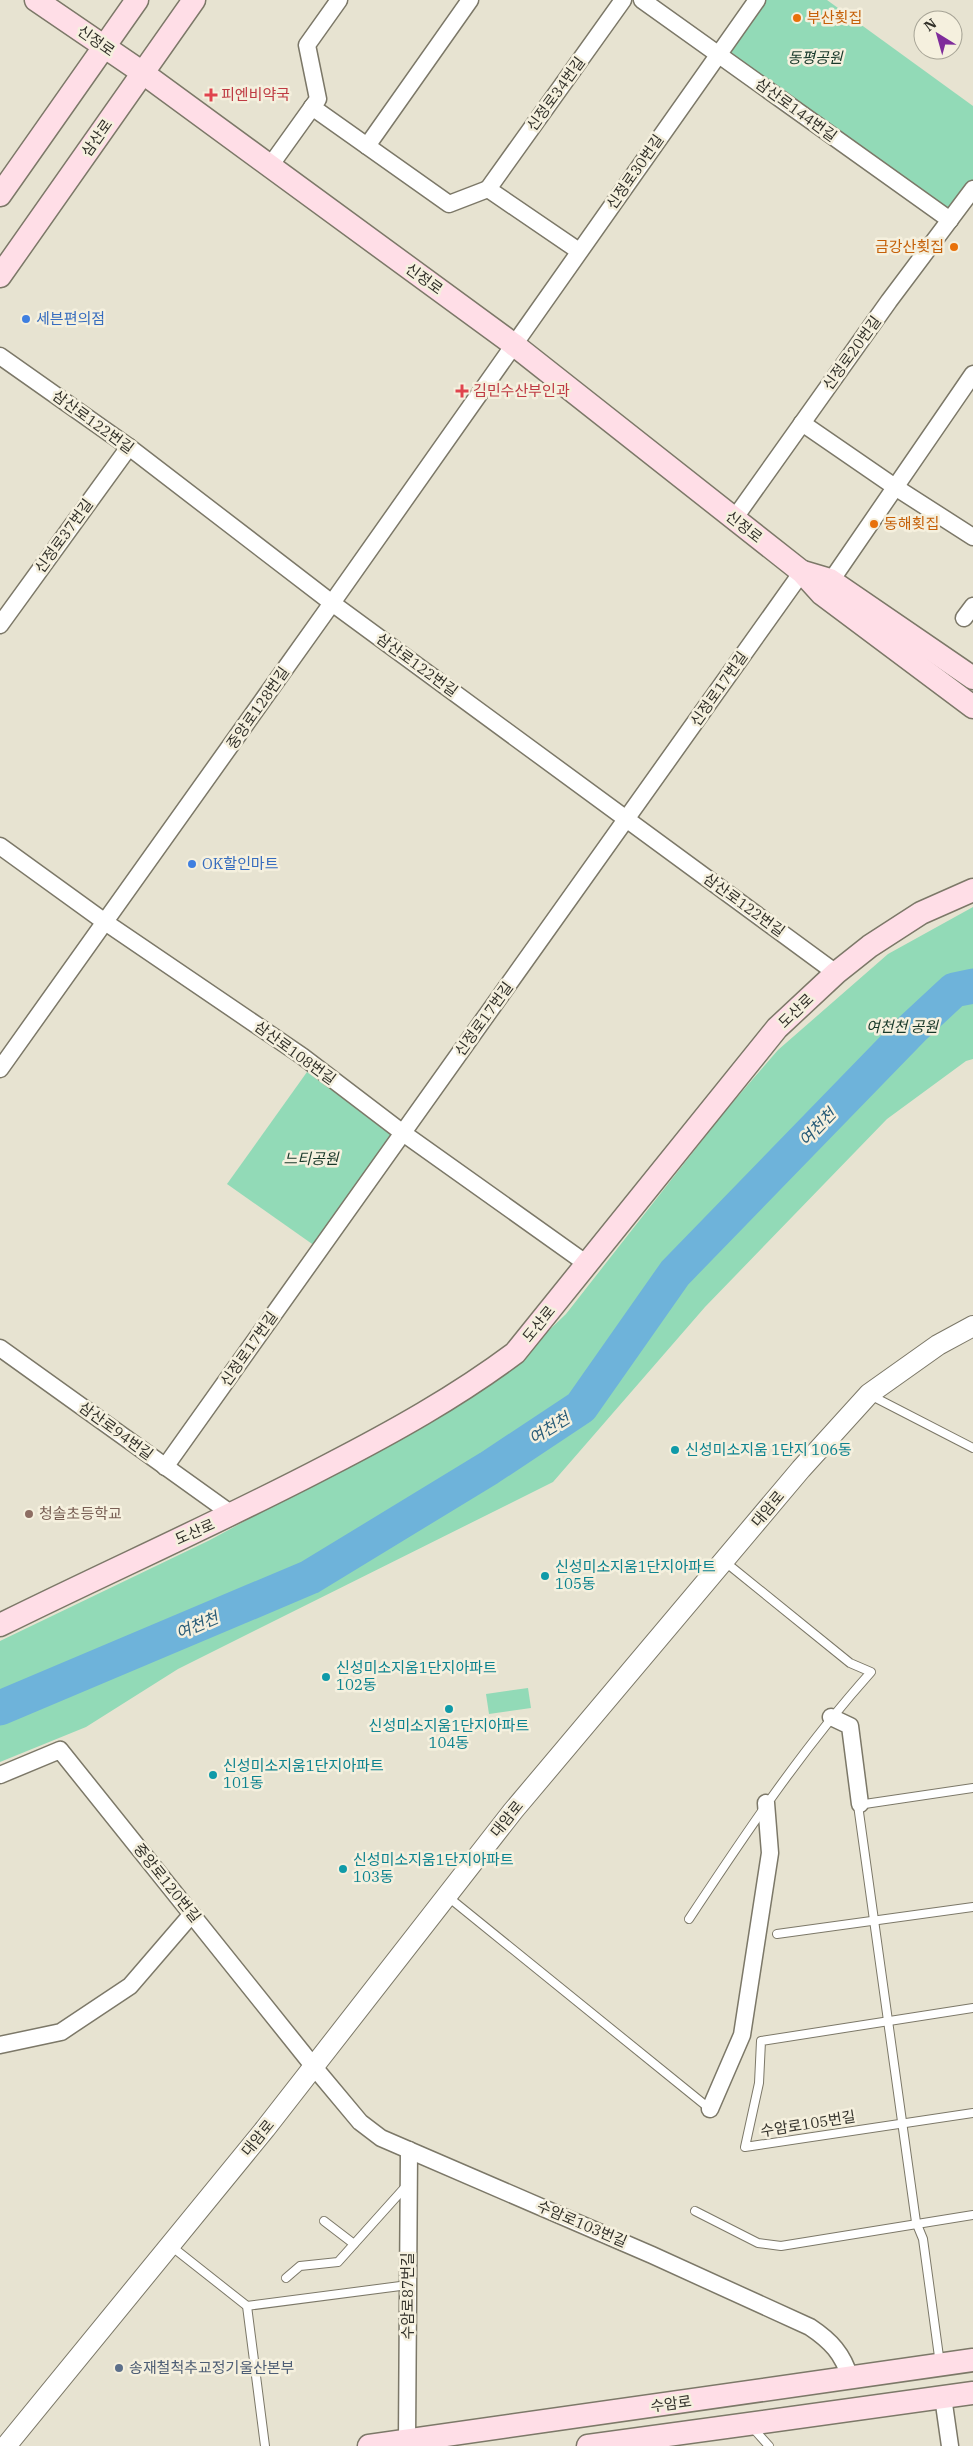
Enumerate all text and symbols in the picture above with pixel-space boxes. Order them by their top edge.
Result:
place label: 부산횟집 [807,8,862,27]
north arrow [913,10,963,60]
marker: 부산횟집 [791,12,803,24]
text: N [920,14,940,35]
street label: 신정로 [74,21,119,60]
park label: 동평공원 [787,48,844,67]
street label: 신정로34번길 [522,53,589,134]
street label: 삼산로144번길 [752,74,841,145]
place label: 피엔비약국 [221,85,290,104]
marker: 피엔비약국 [205,89,217,101]
street label: 삼산로 [77,115,116,160]
street label: 신정로30번길 [602,131,667,213]
place label: 금강산횟집 [875,237,944,256]
marker: 금강산횟집 [948,241,960,253]
street label: 신정로 [402,259,447,298]
place label: 세븐편의점 [36,309,105,328]
street label: 신정로20번길 [818,312,885,393]
marker: 세븐편의점 [20,313,32,325]
place label: 김민수산부인과 [473,381,570,400]
marker: 김민수산부인과 [455,384,469,398]
street label: 삼산로122번길 [49,386,138,457]
street label: 신정로37번길 [30,495,97,576]
street label: 신정로 [722,506,766,547]
place label: 동해횟집 [884,514,939,533]
marker: 동해횟집 [868,518,880,530]
street label: 삼산로122번길 [373,629,462,700]
street label: 신정로17번길 [686,648,751,730]
street label: 중앙로128번길 [222,663,293,752]
place label: OK할인마트 [202,854,279,873]
marker: OK할인마트 [186,858,198,870]
street label: 삼산로122번길 [700,869,789,940]
street label: 신정로17번길 [450,978,517,1059]
street label: 도산로 [774,989,817,1032]
street label: 삼산로108번길 [251,1017,340,1088]
park label: 여천천 공원 [866,1017,939,1036]
water label: 여천천 [794,1103,841,1150]
park label: 느티공원 [283,1149,340,1168]
street label: 도산로 [518,1302,559,1346]
street label: 신정로17번길 [216,1308,281,1390]
street label: 삼산로94번길 [76,1397,157,1464]
water label: 여천천 [525,1407,575,1448]
place label: 신성미소지움 1단지 106동 [685,1440,852,1459]
marker: 신성미소지움 1단지 106동 [669,1444,681,1456]
street label: 대암로 [747,1487,788,1531]
place label: 청솔초등학교 [39,1504,122,1523]
marker: 청솔초등학교 [23,1508,35,1520]
street label: 도산로 [172,1514,218,1549]
place label: 신성미소지움1단지아파트 105동 [555,1557,716,1593]
marker: 신성미소지움1단지아파트 105동 [539,1570,551,1582]
water label: 여천천 [173,1606,223,1643]
place label: 신성미소지움1단지아파트 102동 [336,1658,497,1694]
marker: 신성미소지움1단지아파트 102동 [320,1671,332,1683]
marker: 신성미소지움1단지아파트 104동 [443,1703,455,1715]
place label: 신성미소지움1단지아파트 104동 [369,1716,530,1752]
place label: 신성미소지움1단지아파트 101동 [223,1756,384,1792]
marker: 신성미소지움1단지아파트 101동 [207,1769,219,1781]
street label: 대암로 [486,1797,527,1841]
street label: 중앙로120번길 [130,1839,205,1926]
place label: 신성미소지움1단지아파트 103동 [353,1850,514,1886]
marker: 신성미소지움1단지아파트 103동 [337,1863,349,1875]
street label: 수암로105번길 [759,2107,857,2140]
street label: 대암로 [237,2116,278,2160]
street label: 수암로103번길 [534,2196,630,2251]
street label: 수암로87번길 [398,2252,417,2340]
place label: 송재철척추교정기울산본부 [129,2358,295,2377]
marker: 송재철척추교정기울산본부 [113,2362,125,2374]
street label: 수암로 [649,2391,693,2416]

